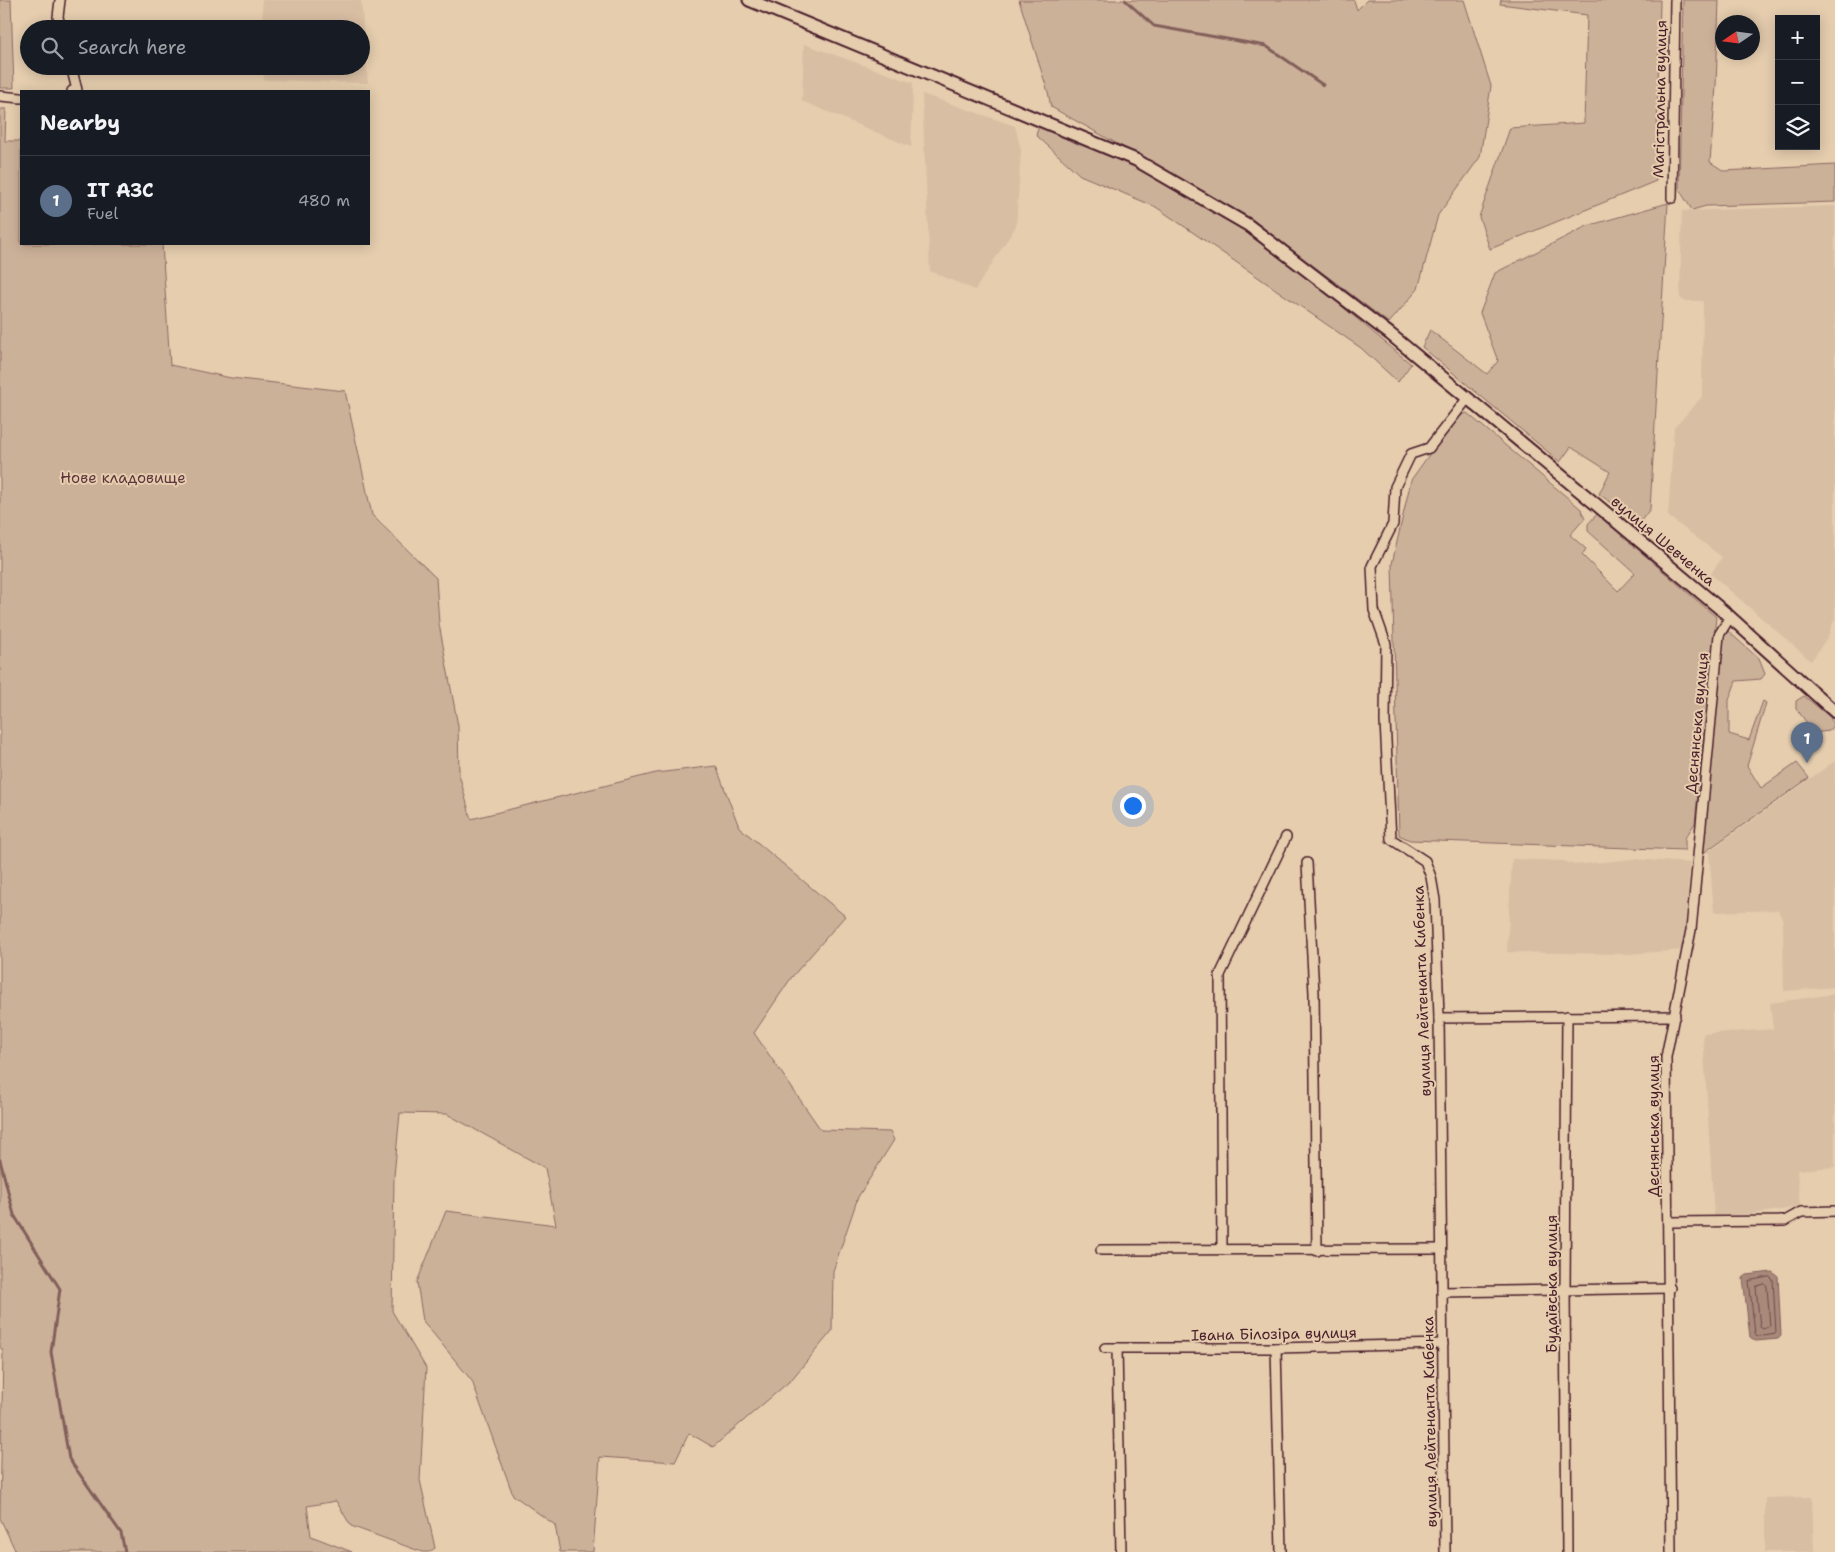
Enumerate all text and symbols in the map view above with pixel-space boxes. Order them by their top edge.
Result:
north arrow [1715,15,1760,60]
map controls [1775,15,1820,150]
button: + [1775,15,1820,60]
search box [20,20,370,75]
street label: Магістральна вулиця [1649,20,1671,178]
icon: search [38,34,66,62]
text: Search here [78,35,187,60]
button: − [1775,60,1820,105]
button: layers [1775,105,1820,150]
text: Nearby [40,109,120,137]
text: ІТ АЗС [87,178,154,203]
text: 1 [52,190,60,211]
text: 480 m [298,190,350,211]
text: Fuel [87,203,118,224]
park label: Нове кладовище [60,468,186,488]
street label: вулиця Шевченка [1607,492,1720,591]
street label: Деснянська вулиця [1681,651,1713,795]
pin: 1 [1791,722,1823,763]
your location [1120,793,1146,819]
street label: вулиця Лейтенанта Кибенка [1408,885,1436,1097]
street label: Деснянська вулиця [1644,1055,1664,1197]
street label: Будаївська вулиця [1542,1215,1562,1353]
street label: вулиця Лейтенанта Кибенка [1418,1316,1442,1528]
street label: Івана Білозіра вулиця [1191,1323,1357,1345]

